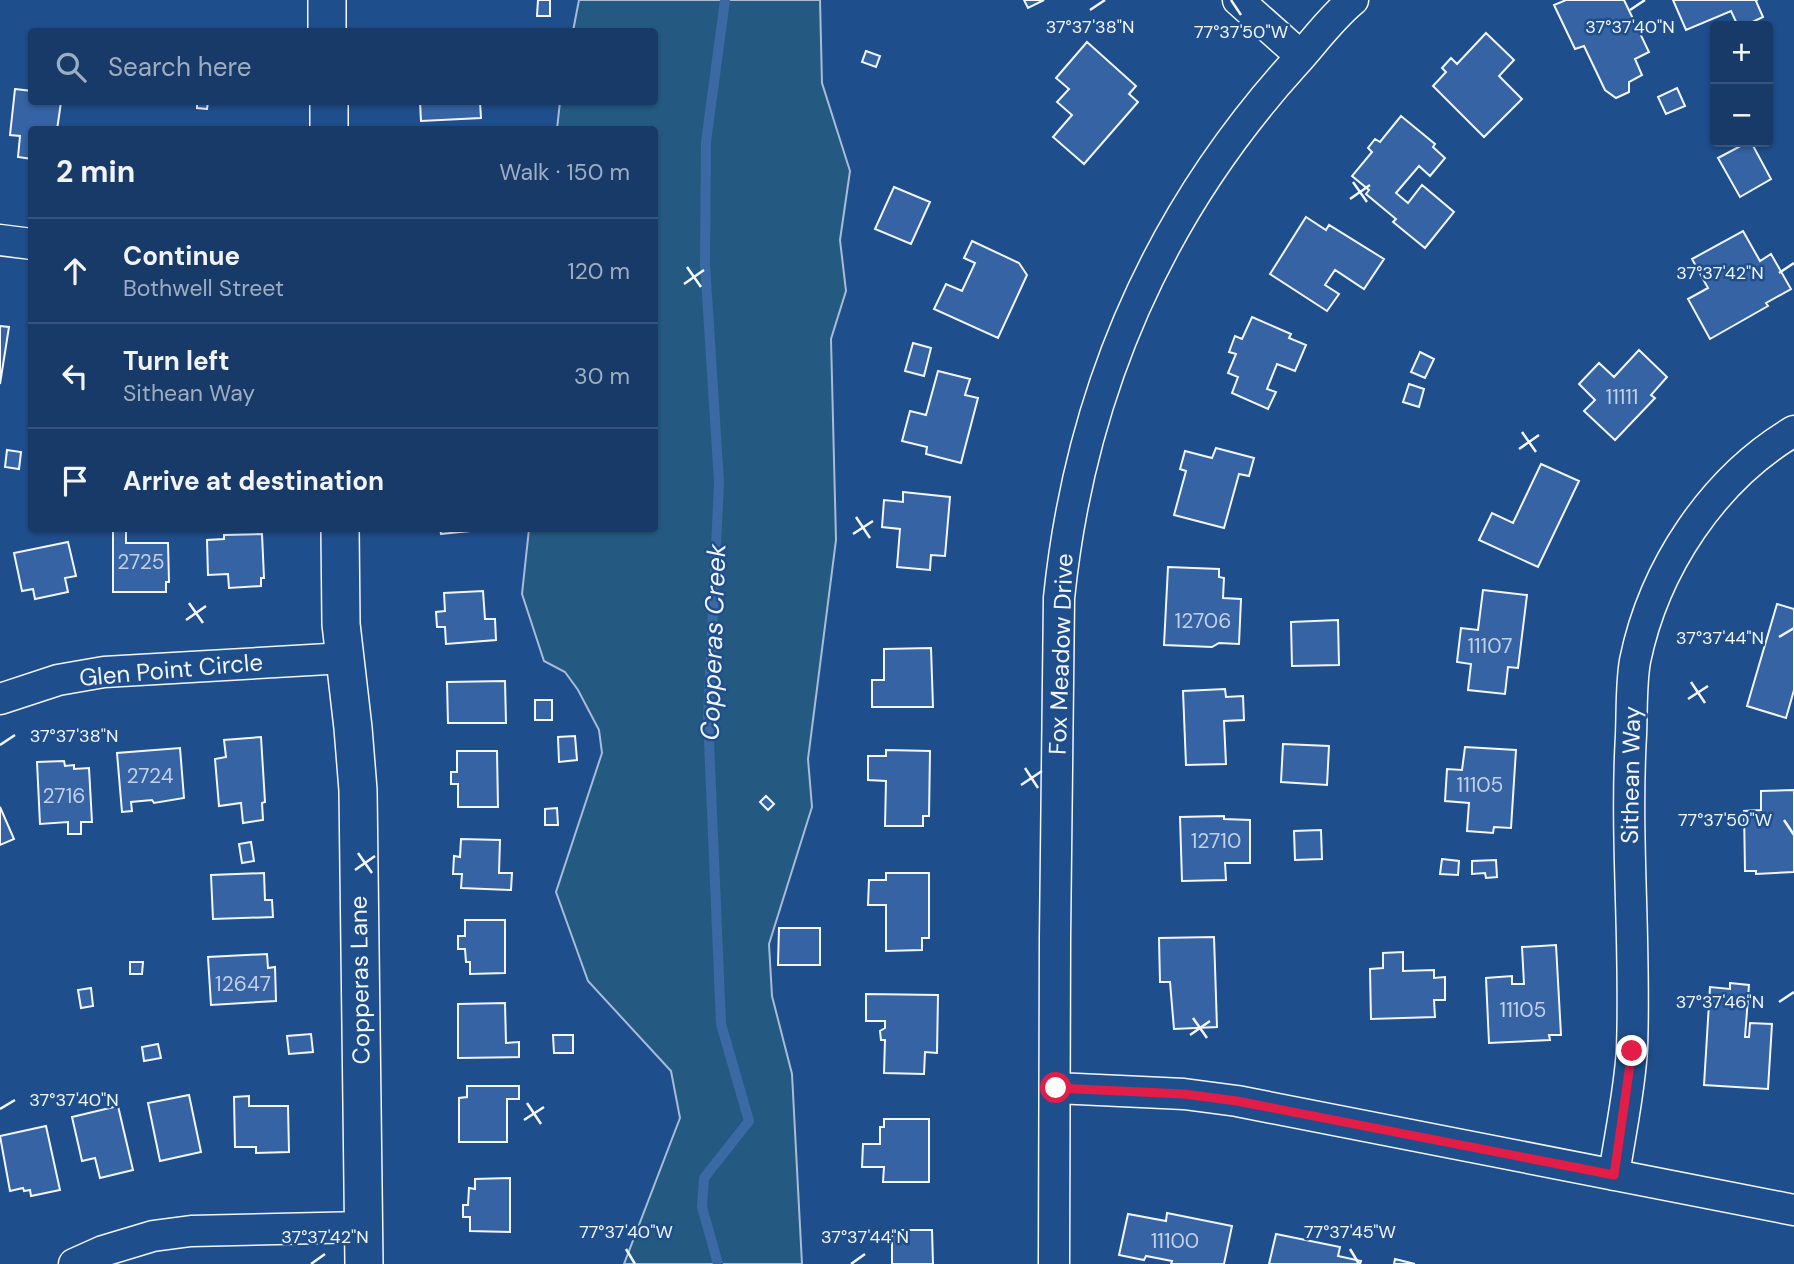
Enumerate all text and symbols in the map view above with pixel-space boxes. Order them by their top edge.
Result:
text: 37°37'38"N [1046,15,1134,39]
text: 37°37'40"N [1585,15,1675,39]
text: 77°37'50"W [1194,20,1288,44]
map controls [1710,21,1773,147]
button: + [1710,21,1773,84]
search box [28,28,658,105]
icon: search [52,48,90,86]
text: Search here [108,50,251,84]
button: − [1710,84,1773,147]
text: 2 min [56,152,135,191]
text: Walk · 150 m [499,157,630,187]
text: Continue [123,239,240,273]
icon: ahead [56,252,94,290]
text: 120 m [567,256,630,286]
text: 37°37'42"N [1676,261,1764,285]
text: Bothwell Street [123,273,284,303]
text: Turn left [123,344,230,378]
icon: left [56,357,94,395]
text: 30 m [574,361,630,391]
text: Sithean Way [123,378,255,408]
house number: 11111 [1606,383,1638,411]
icon: arrive [56,462,94,500]
text: Arrive at destination [123,464,384,498]
water label: Copperas Creek [693,542,733,741]
house number: 2725 [117,548,165,576]
street label: Fox Meadow Drive [1041,553,1080,755]
house number: 12706 [1175,607,1231,635]
text: 37°37'44"N [1676,626,1764,650]
house number: 11107 [1468,632,1512,660]
street label: Glen Point Circle [78,646,264,693]
street label: Sithean Way [1614,706,1647,844]
text: 37°37'38"N [30,724,118,748]
house number: 2724 [127,762,174,790]
house number: 11105 [1457,771,1503,799]
house number: 2716 [43,782,85,810]
text: 77°37'50"W [1678,808,1772,832]
house number: 12710 [1191,827,1241,855]
street label: Copperas Lane [343,895,376,1065]
house number: 12647 [215,970,271,998]
text: 37°37'46"N [1676,990,1764,1014]
house number: 11105 [1500,996,1546,1024]
route end [1616,1035,1647,1066]
route start [1040,1072,1071,1103]
text: 37°37'40"N [29,1088,119,1112]
text: 77°37'40"W [579,1220,673,1244]
text: 77°37'45"W [1304,1220,1396,1244]
text: 37°37'42"N [281,1225,369,1249]
text: 37°37'44"N [821,1225,909,1249]
house number: 11100 [1151,1227,1199,1255]

